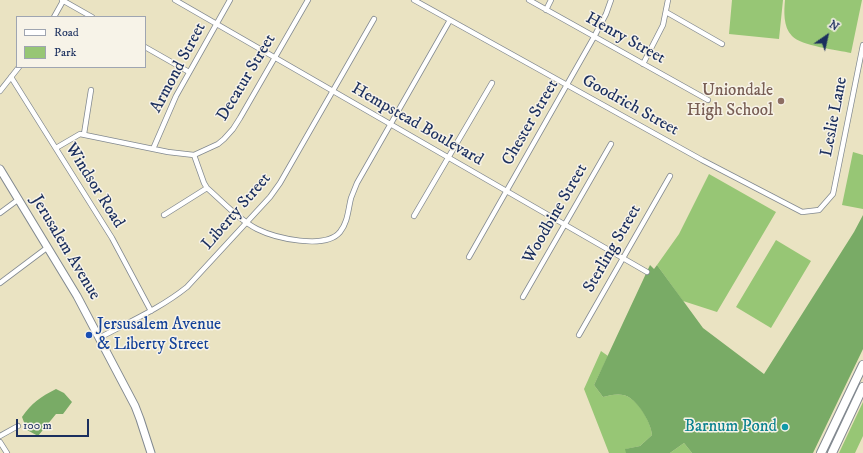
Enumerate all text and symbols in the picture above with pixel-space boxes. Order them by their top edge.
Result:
street label: Henry Street [581,9,669,69]
legend [16,16,146,68]
north arrow [807,16,847,56]
text: N [826,18,841,34]
street label: Armond Street [147,19,211,117]
text: Road [54,25,79,40]
street label: Decatur Street [213,31,281,125]
text: Park [54,45,76,60]
street label: Goodrich Street [578,71,682,141]
street label: Leslie Lane [817,76,853,158]
street label: Chester Street [498,77,564,169]
street label: Hempstead Boulevard [348,79,486,171]
place label: Uniondale High School [687,81,773,121]
marker: Uniondale High School [776,96,786,106]
street label: Windsor Road [60,140,128,232]
street label: Woodbine Street [519,160,593,268]
street label: Liberty Street [198,169,276,255]
street label: Jerusalem Avenue [26,192,104,304]
street label: Sterling Street [580,201,646,297]
place label: Jersusalem Avenue & Liberty Street [97,315,221,355]
marker: Jersusalem Avenue & Liberty Street [84,330,94,340]
scale bar [18,411,91,437]
place label: Barnum Pond [684,417,777,437]
text: 100 m [23,418,52,433]
marker: Barnum Pond [780,422,790,432]

